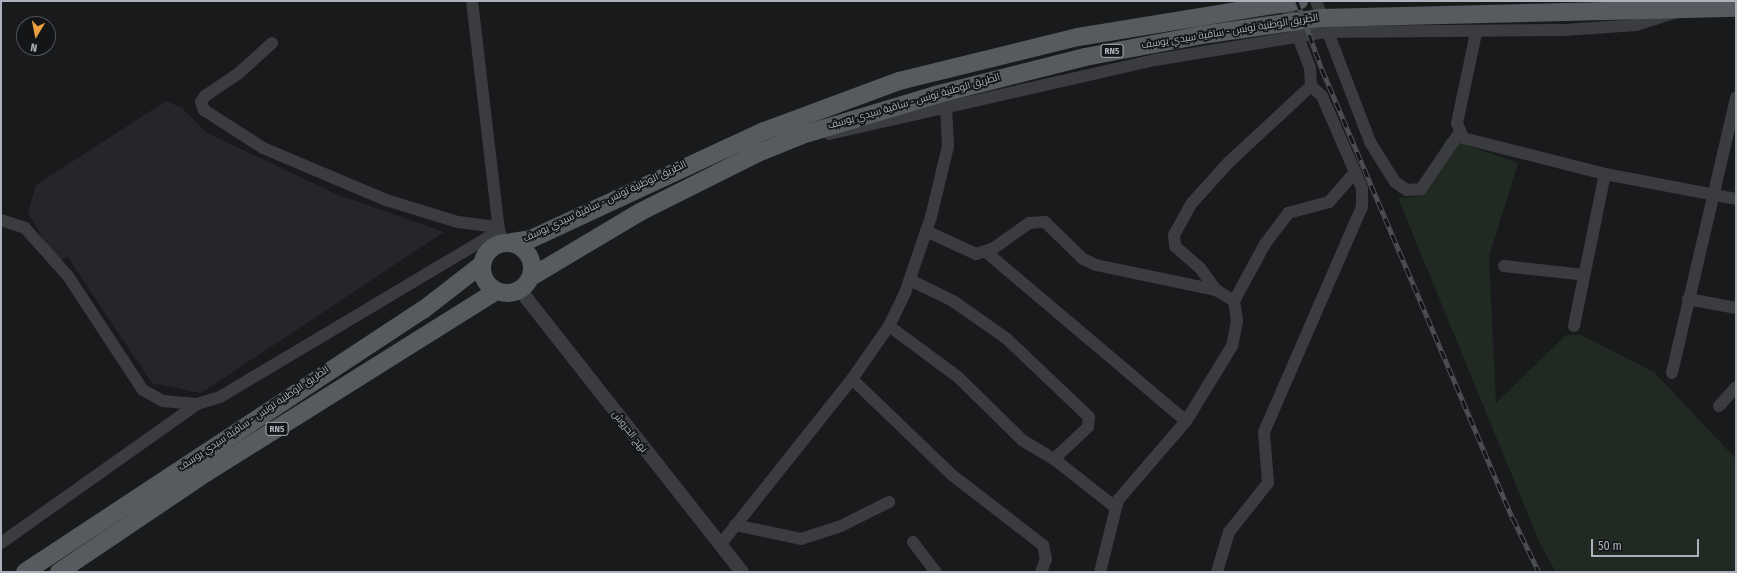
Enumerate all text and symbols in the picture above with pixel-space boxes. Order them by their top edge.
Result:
street label: الطريق الوطنية تونس - ساقية سيدي يوسف [1141,12,1319,52]
north arrow [16,16,56,56]
text: N [30,40,38,54]
road number: RN5 [1100,44,1124,58]
street label: الطريق الوطنية تونس - ساقية سيدي يوسف [826,72,1002,132]
street label: الطريق الوطنية تونس - ساقية سيدي يوسف [521,159,689,245]
street label: الطريق الوطنية تونس - ساقية سيدي يوسف [177,364,331,474]
street label: نهج الحروش [609,409,649,455]
road number: RN5 [265,422,289,436]
scale bar [1593,531,1701,557]
text: 50 m [1598,539,1622,553]

